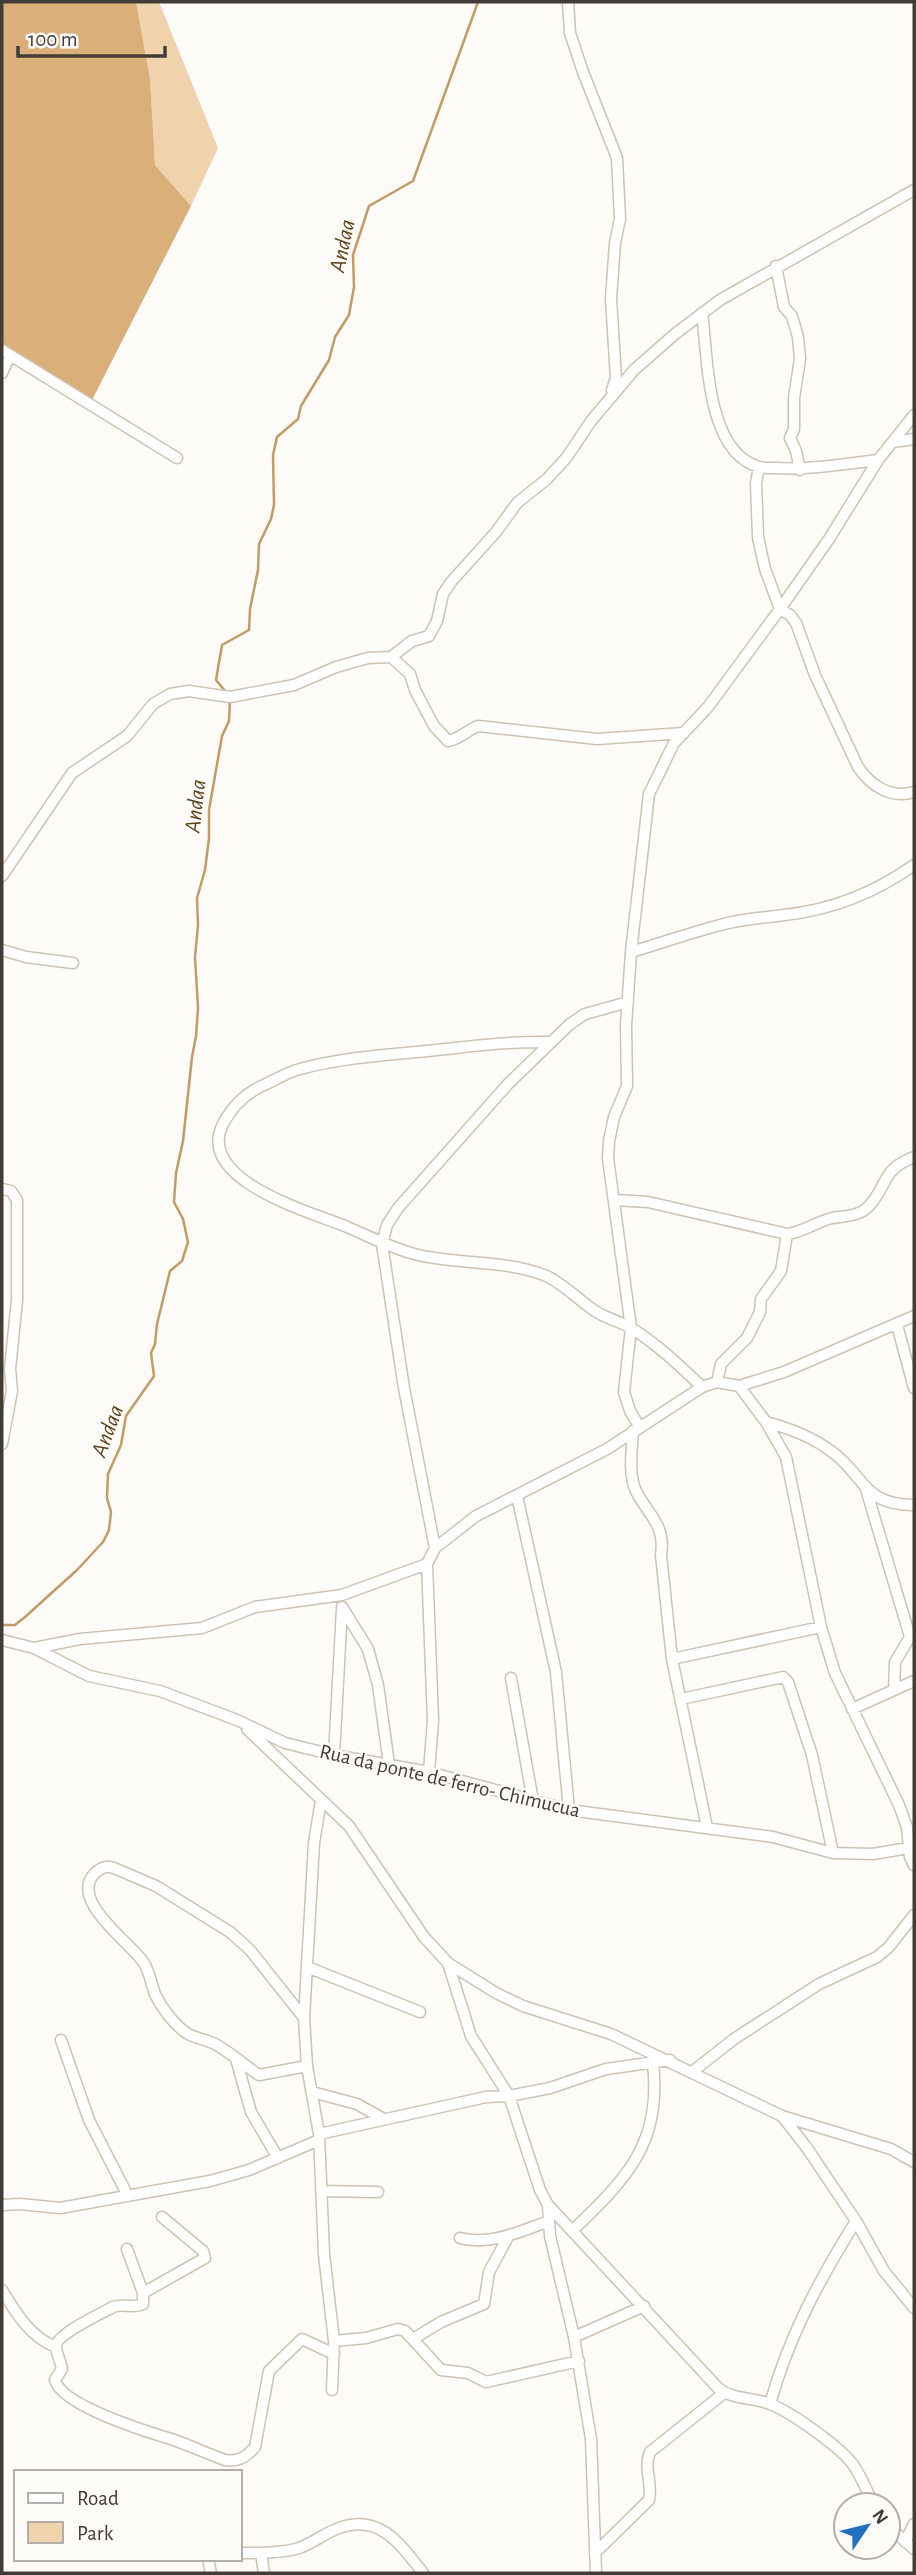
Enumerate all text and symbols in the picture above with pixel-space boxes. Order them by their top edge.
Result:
scale bar [18,14,164,58]
text: 100 m [28,29,78,50]
water label: Andaa [326,217,360,276]
water label: Andaa [181,778,211,835]
water label: Andaa [87,1402,128,1461]
street label: Rua da ponte de ferro- Chimucua [318,1741,583,1821]
legend [14,2470,242,2561]
text: Road [77,2488,119,2509]
north arrow [832,2491,902,2561]
text: N [868,2506,891,2528]
text: Park [77,2523,114,2544]

